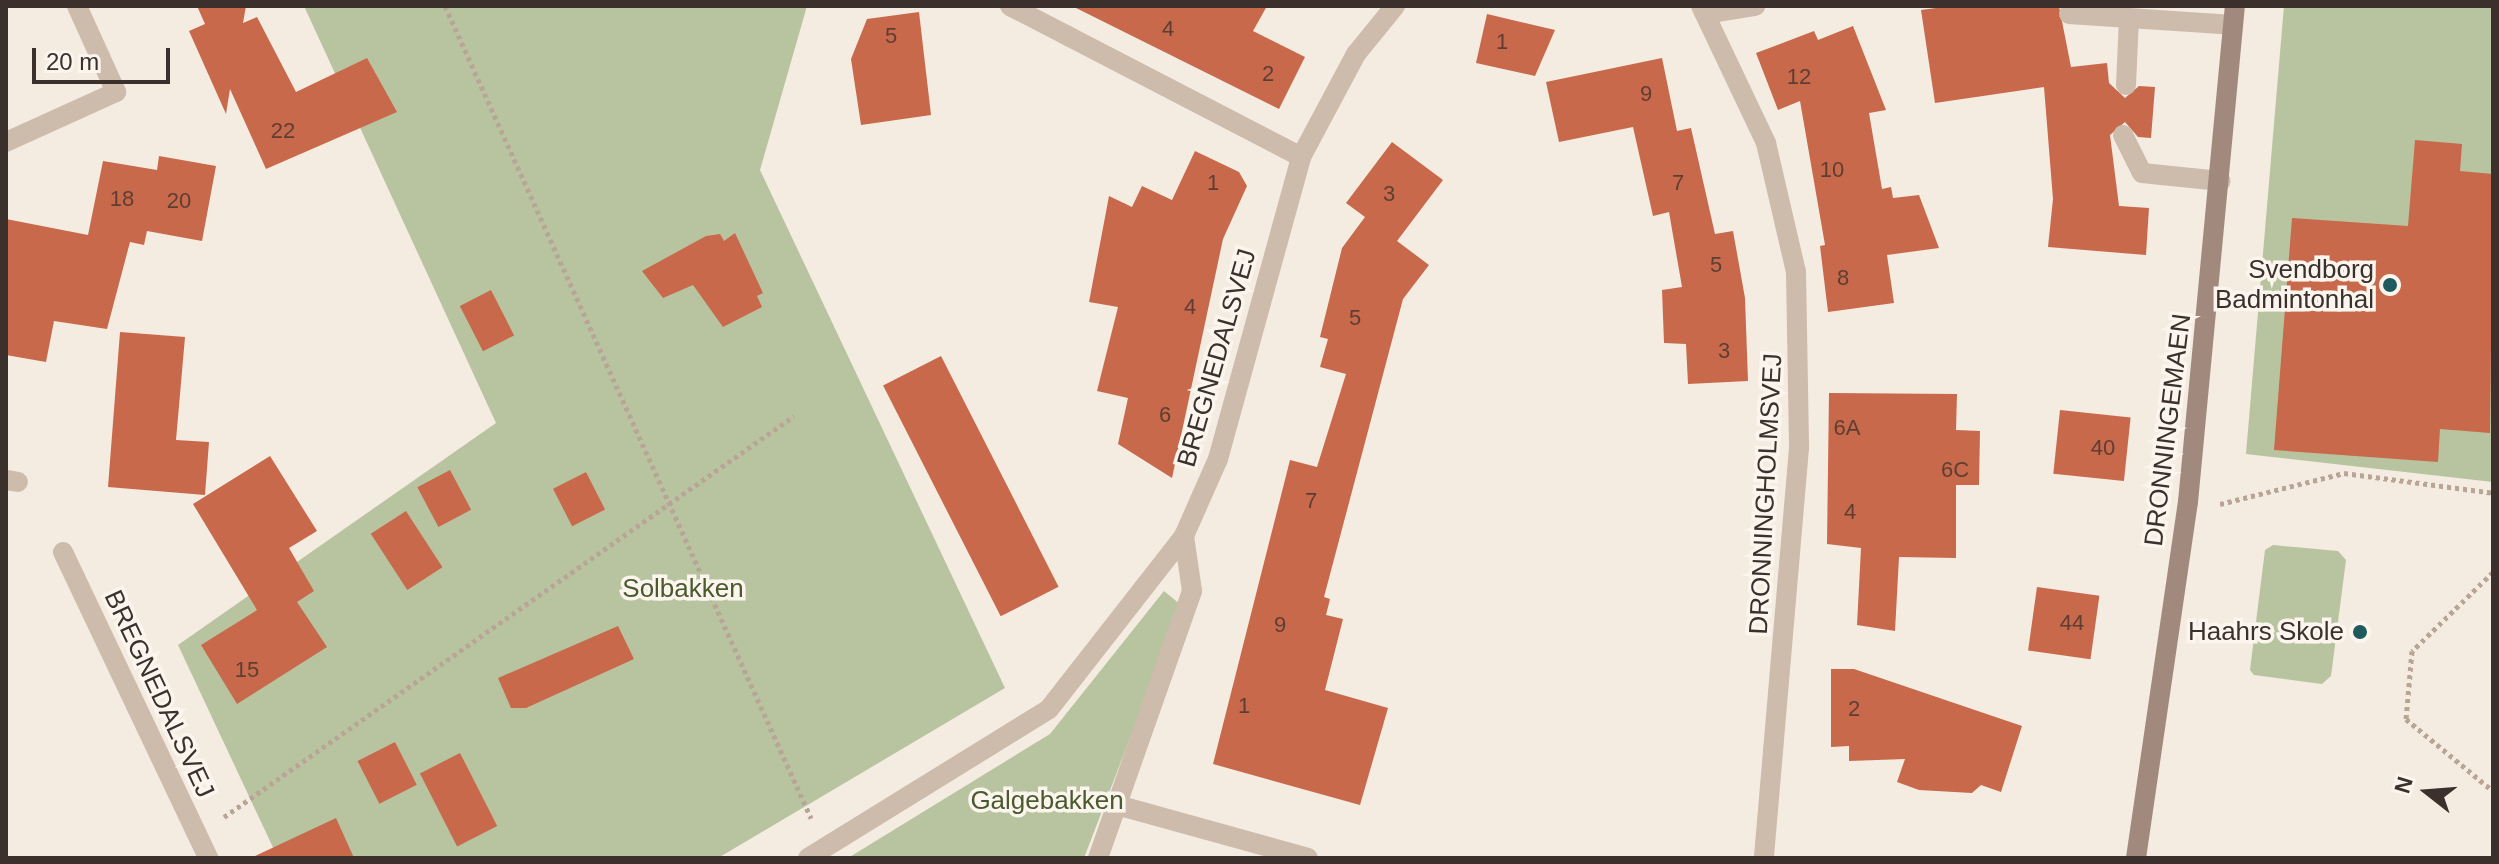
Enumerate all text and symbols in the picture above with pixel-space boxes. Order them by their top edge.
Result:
house number: 4 [1162,16,1174,42]
house number: 5 [885,23,897,49]
house number: 1 [1496,29,1508,55]
scale bar [36,32,174,82]
text: 20 m [46,48,99,75]
house number: 2 [1262,61,1274,87]
house number: 12 [1787,64,1811,90]
house number: 9 [1640,81,1652,107]
house number: 22 [271,118,295,144]
house number: 10 [1820,157,1844,183]
house number: 1 [1207,170,1219,196]
house number: 7 [1672,170,1684,196]
house number: 3 [1383,181,1395,207]
house number: 18 [110,186,134,212]
house number: 20 [167,188,191,214]
street label: BREGNEDALSVEJ [1171,245,1263,471]
house number: 5 [1710,252,1722,278]
place label: Svendborg Badmintonhal [2215,254,2374,316]
house number: 8 [1837,265,1849,291]
marker: Svendborg Badmintonhal [2381,276,2399,294]
house number: 4 [1184,294,1196,320]
house number: 5 [1349,305,1361,331]
street label: DRONNINGEMAEN [2138,312,2198,548]
house number: 3 [1718,338,1730,364]
street label: DRONNINGHOLMSVEJ [1743,353,1789,635]
house number: 6 [1159,402,1171,428]
house number: 6A [1834,415,1860,441]
house number: 40 [2091,435,2115,461]
house number: 6C [1941,457,1969,483]
house number: 7 [1305,488,1317,514]
house number: 4 [1844,499,1856,525]
park label: Solbakken [622,573,744,605]
street label: BREGNEDALSVEJ [97,585,221,803]
house number: 44 [2060,610,2084,636]
house number: 9 [1274,612,1286,638]
place label: Haahrs Skole [2188,616,2344,648]
marker: Haahrs Skole [2351,623,2369,641]
house number: 15 [235,657,259,683]
house number: 1 [1238,693,1250,719]
house number: 2 [1848,696,1860,722]
north arrow [2387,752,2467,832]
text: N [2389,774,2418,796]
park label: Galgebakken [970,785,1124,817]

